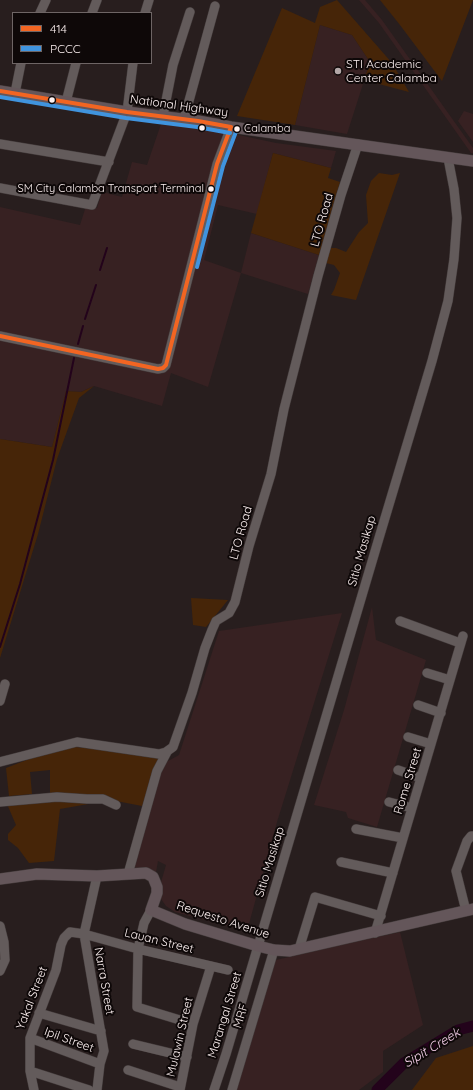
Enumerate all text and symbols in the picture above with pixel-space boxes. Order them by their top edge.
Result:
legend [12,12,152,64]
text: 414 [50,21,67,36]
text: PCCC [50,41,81,56]
place label: STI Academic Center Calamba [346,57,437,85]
marker: STI Academic Center Calamba [333,66,343,76]
street label: National Highway [129,92,229,120]
unlabelled marker [47,95,57,105]
place label: Calamba [244,122,290,136]
unlabelled marker [197,123,207,133]
marker: Calamba [232,124,242,134]
place label: SM City Calamba Transport Terminal [18,182,204,196]
marker: SM City Calamba Transport Terminal [206,184,216,194]
street label: LTO Road [308,192,336,248]
street label: LTO Road [227,505,255,561]
street label: Sitio Masikap [345,514,379,588]
street label: Rome Street [391,746,425,816]
street label: Sitio Masikap [252,825,288,899]
street label: Requesto Avenue [175,898,271,942]
street label: Lauan Street [123,925,195,957]
street label: Narra Street [91,946,117,1016]
street label: Yakal Street [13,965,51,1031]
street label: Marangal Street [205,970,245,1060]
street label: Mulawin Street [164,996,196,1078]
street label: MRF [230,1002,252,1030]
street label: Ipil Street [42,1024,96,1056]
water label: Sipit Creek [401,1025,463,1071]

